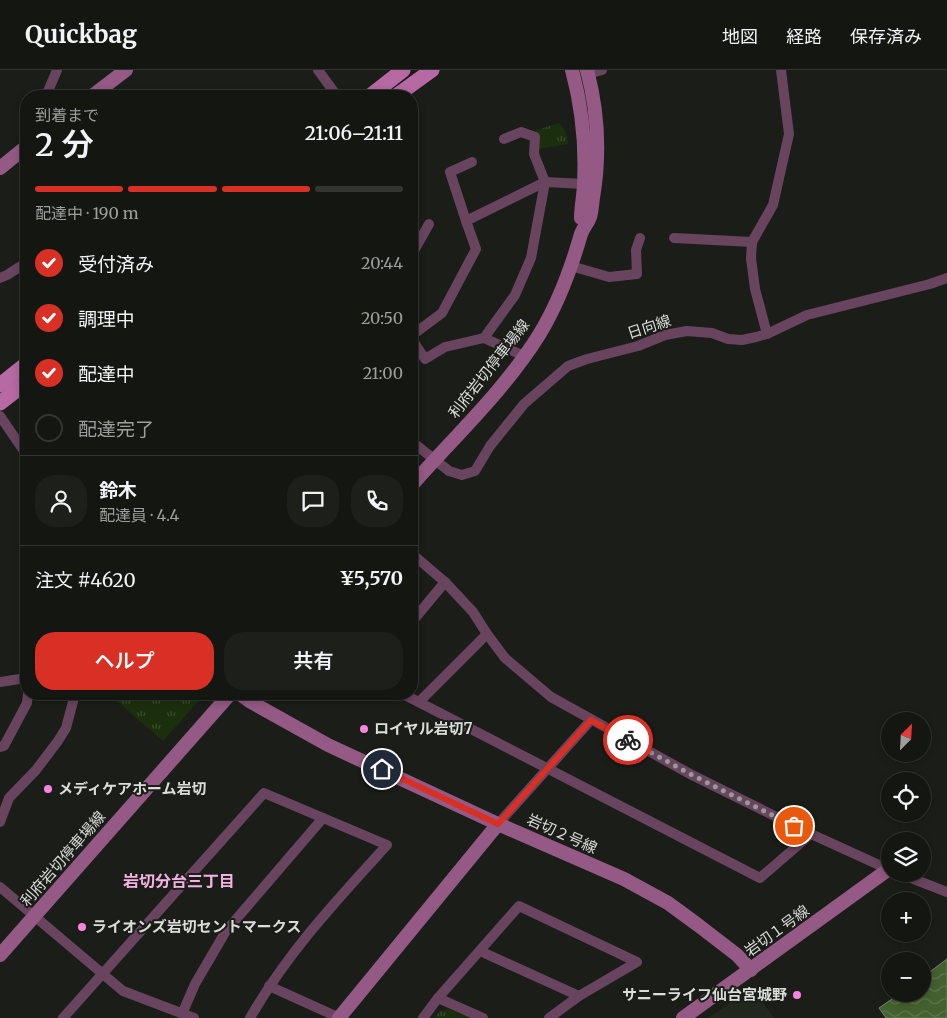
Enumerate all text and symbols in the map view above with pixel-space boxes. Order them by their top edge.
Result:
text: Quickbag [25,19,137,50]
text: 地図 [722,25,758,48]
text: 経路 [786,25,822,48]
text: 保存済み [850,25,922,48]
text: 到着まで [35,105,99,125]
text: 21:06–21:11 [305,121,403,145]
text: 2 分 [35,125,94,165]
text: 配達中 · 190 m [35,203,139,223]
icon: check [35,249,63,277]
text: 受付済み [78,252,154,276]
text: 20:44 [361,253,403,273]
icon: check [35,304,63,332]
text: 調理中 [78,307,135,331]
text: 20:50 [361,308,403,328]
street label: 日向線 [625,311,673,343]
street label: 利府岩切停車場線 [444,316,533,422]
icon: check [35,359,63,387]
text: 配達中 [78,362,135,386]
text: 21:00 [363,363,403,383]
text: 配達完了 [78,417,154,441]
button: person [35,475,87,527]
button: chat [287,475,339,527]
button: phone [351,475,403,527]
text: 鈴木 [99,478,137,502]
text: 配達員 · 4.4 [99,505,179,525]
text: ¥5,570 [339,566,403,590]
text: 注文 #4620 [35,568,136,592]
button: ヘルプ [35,632,214,690]
button: 共有 [224,632,403,690]
north arrow [881,712,931,762]
map controls [881,712,931,1002]
courier [603,715,653,765]
place label: ロイヤル岩切7 [374,719,473,738]
marker: ロイヤル岩切7 [358,723,370,735]
icon: bike [614,726,642,754]
pin [361,748,403,790]
icon: home [368,755,396,783]
button: locate [881,772,931,822]
place label: メディケアホーム岩切 [58,779,207,798]
marker: メディケアホーム岩切 [42,783,54,795]
pin [773,805,815,847]
street label: 利府岩切停車場線 [16,807,109,910]
street label: 岩切２号線 [524,810,600,857]
icon: bag [780,812,808,840]
button: layers [881,832,931,882]
district label: 岩切分台三丁目 [123,871,235,891]
button: + [881,892,931,942]
street label: 岩切１号線 [741,901,813,960]
place label: ライオンズ岩切セントマークス [92,917,301,936]
marker: ライオンズ岩切セントマークス [76,921,88,933]
button: − [881,952,931,1002]
place label: サニーライフ仙台宮城野 [622,985,787,1004]
marker: サニーライフ仙台宮城野 [791,989,803,1001]

